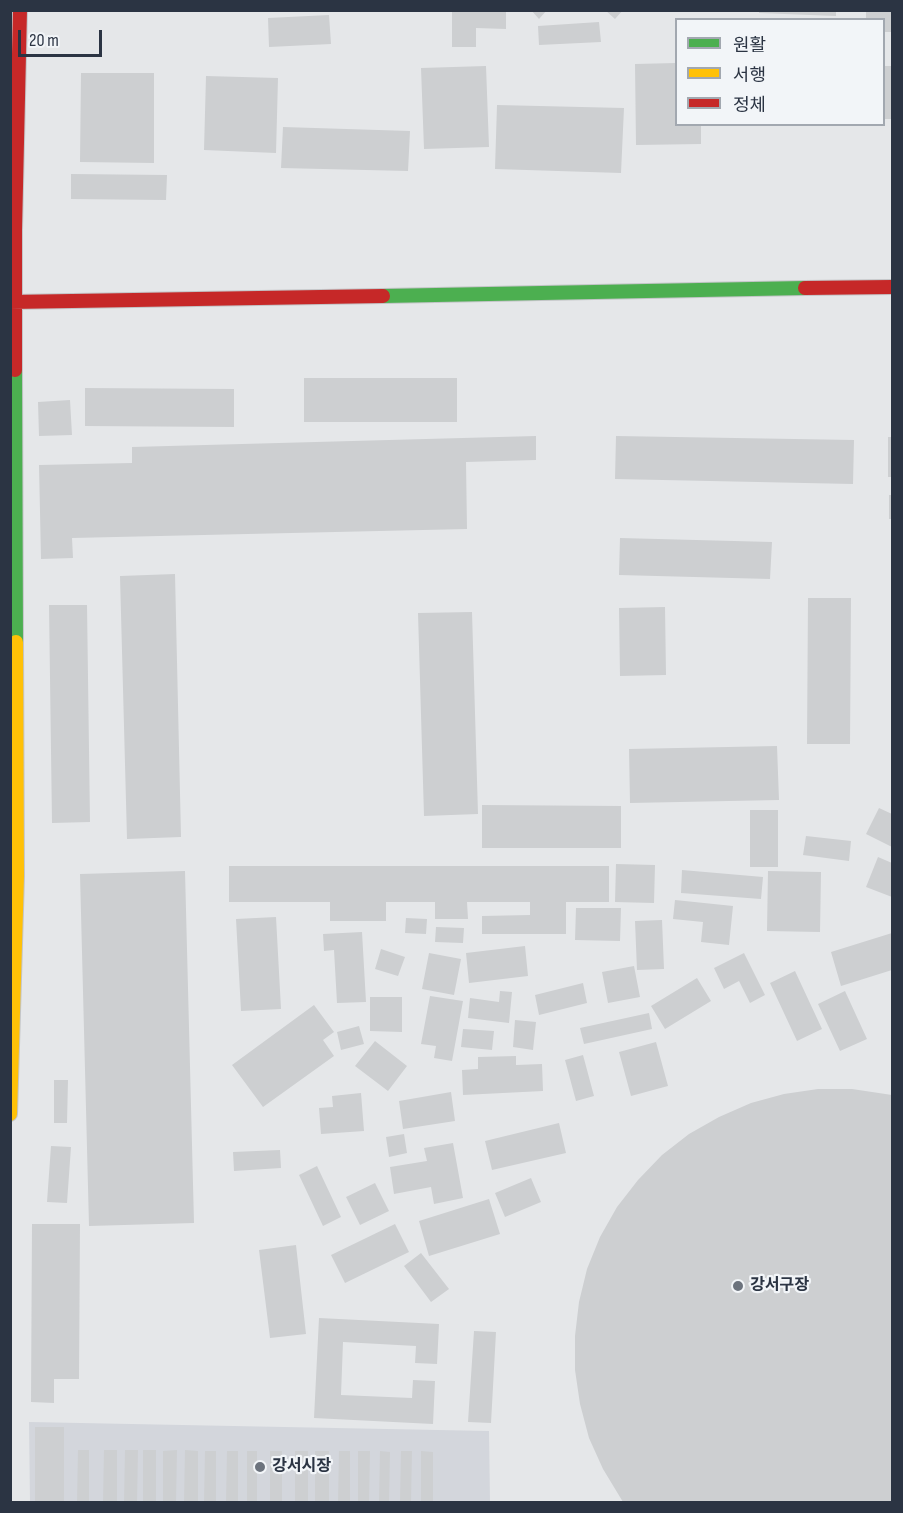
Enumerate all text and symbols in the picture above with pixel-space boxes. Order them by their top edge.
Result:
scale bar [21,18,105,56]
legend [675,18,885,126]
text: 20 m [29,30,59,51]
text: 원활 [733,35,766,56]
text: 서행 [733,65,766,86]
text: 정체 [733,95,766,116]
place label: 강서구장 [750,1276,809,1296]
marker: 강서구장 [731,1279,745,1293]
place label: 강서시장 [272,1457,331,1477]
marker: 강서시장 [253,1460,267,1474]

